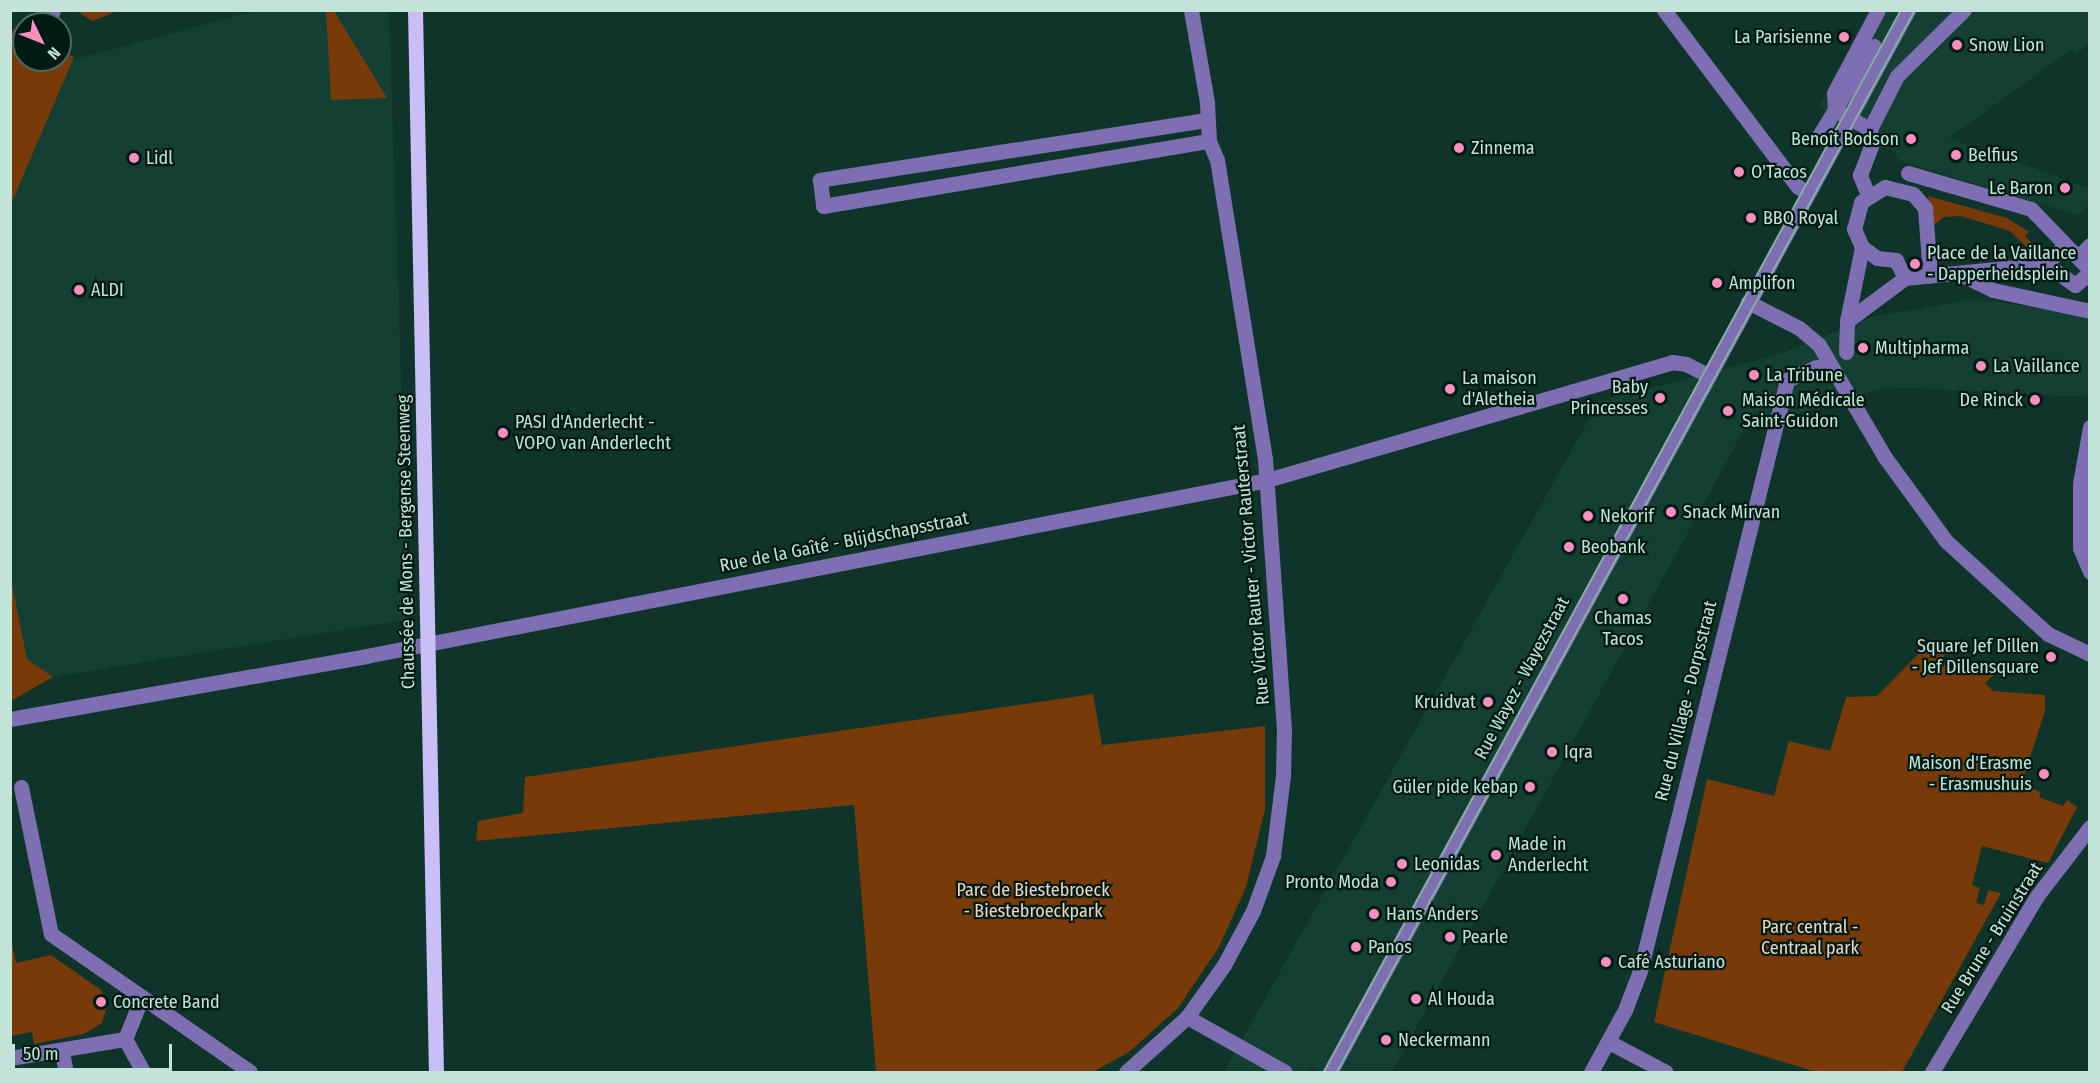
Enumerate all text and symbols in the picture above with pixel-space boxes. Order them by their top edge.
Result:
north arrow [12,12,72,72]
place label: La Parisienne [1734,26,1832,48]
marker: La Parisienne [1837,30,1851,44]
place label: Snow Lion [1969,34,2044,56]
marker: Snow Lion [1950,38,1964,52]
text: N [44,43,64,63]
place label: Benoît Bodson [1791,128,1899,150]
marker: Benoît Bodson [1904,132,1918,146]
place label: Zinnema [1471,137,1535,159]
marker: Zinnema [1452,141,1466,155]
place label: Belfius [1968,144,2018,166]
place label: Lidl [146,147,173,169]
marker: Belfius [1949,148,1963,162]
marker: Lidl [127,151,141,165]
place label: O'Tacos [1751,161,1807,183]
marker: O'Tacos [1732,165,1746,179]
place label: Le Baron [1989,177,2053,199]
marker: Le Baron [2058,181,2072,195]
place label: BBQ Royal [1763,207,1838,229]
marker: BBQ Royal [1744,211,1758,225]
place label: Place de la Vaillance - Dapperheidsplein [1927,243,2076,286]
marker: Place de la Vaillance - Dapperheidsplein [1908,257,1922,271]
place label: Amplifon [1729,272,1795,294]
marker: Amplifon [1710,276,1724,290]
place label: ALDI [91,279,124,301]
marker: ALDI [72,283,86,297]
place label: Multipharma [1875,337,1969,359]
marker: Multipharma [1856,341,1870,355]
place label: La Vaillance [1993,355,2080,377]
marker: La Vaillance [1974,359,1988,373]
place label: La Tribune [1766,364,1843,386]
place label: La maison d'Aletheia [1462,368,1537,410]
marker: La Tribune [1747,368,1761,382]
place label: Baby Princesses [1571,377,1648,420]
marker: La maison d'Aletheia [1443,382,1457,396]
place label: De Rinck [1959,389,2023,411]
place label: Maison Médicale Saint-Guidon [1742,390,1865,432]
marker: Baby Princesses [1653,391,1667,405]
marker: De Rinck [2028,393,2042,407]
street label: Chaussée de Mons - Bergense Steenweg [393,395,419,689]
marker: Maison Médicale Saint-Guidon [1719,402,1737,420]
place label: PASI d'Anderlecht - VOPO van Anderlecht [515,412,671,454]
street label: Rue Victor Rauter - Victor Rauterstraat [1228,424,1274,706]
marker: PASI d'Anderlecht - VOPO van Anderlecht [496,426,510,440]
place label: Snack Mirvan [1683,501,1780,523]
place label: Nekorif [1600,505,1654,527]
marker: Snack Mirvan [1664,505,1678,519]
street label: Rue de la Gaîté - Blijdschapsstraat [718,507,970,577]
marker: Nekorif [1581,509,1595,523]
place label: Beobank [1581,536,1645,558]
marker: Beobank [1562,540,1576,554]
marker: Chamas Tacos [1616,592,1630,606]
street label: Rue Wayez - Wayezstraat [1470,593,1574,763]
street label: Rue du Village - Dorpsstraat [1651,599,1721,803]
place label: Chamas Tacos [1594,608,1652,650]
place label: Square Jef Dillen - Jef Dillensquare [1912,636,2039,678]
marker: Square Jef Dillen - Jef Dillensquare [2044,650,2058,664]
place label: Kruidvat [1414,691,1476,713]
marker: Kruidvat [1481,695,1495,709]
place label: Iqra [1564,741,1593,763]
marker: Iqra [1545,745,1559,759]
place label: Maison d'Erasme - Erasmushuis [1909,753,2032,795]
marker: Maison d'Erasme - Erasmushuis [2037,767,2051,781]
place label: Güler pide kebap [1392,776,1518,798]
marker: Güler pide kebap [1523,780,1537,794]
place label: Made in Anderlecht [1508,834,1588,876]
marker: Made in Anderlecht [1489,848,1503,862]
place label: Leonidas [1414,853,1480,875]
marker: Leonidas [1395,857,1409,871]
street label: Rue Brune - Bruinstraat [1937,859,2047,1017]
place label: Pronto Moda [1285,871,1379,893]
marker: Pronto Moda [1384,875,1398,889]
park label: Parc de Biestebroeck - Biestebroeckpark [956,880,1110,922]
place label: Hans Anders [1386,903,1478,925]
marker: Hans Anders [1367,907,1381,921]
park label: Parc central - Centraal park [1761,917,1859,960]
place label: Pearle [1462,926,1508,948]
marker: Pearle [1443,930,1457,944]
place label: Panos [1368,936,1412,958]
marker: Panos [1349,940,1363,954]
place label: Café Asturiano [1618,951,1725,973]
marker: Café Asturiano [1599,955,1613,969]
place label: Al Houda [1428,988,1495,1010]
place label: Concrete Band [113,991,220,1013]
marker: Al Houda [1409,992,1423,1006]
marker: Concrete Band [94,995,108,1009]
place label: Neckermann [1398,1029,1491,1051]
scale bar [15,1032,176,1070]
marker: Neckermann [1379,1033,1393,1047]
text: 50 m [23,1043,59,1065]

